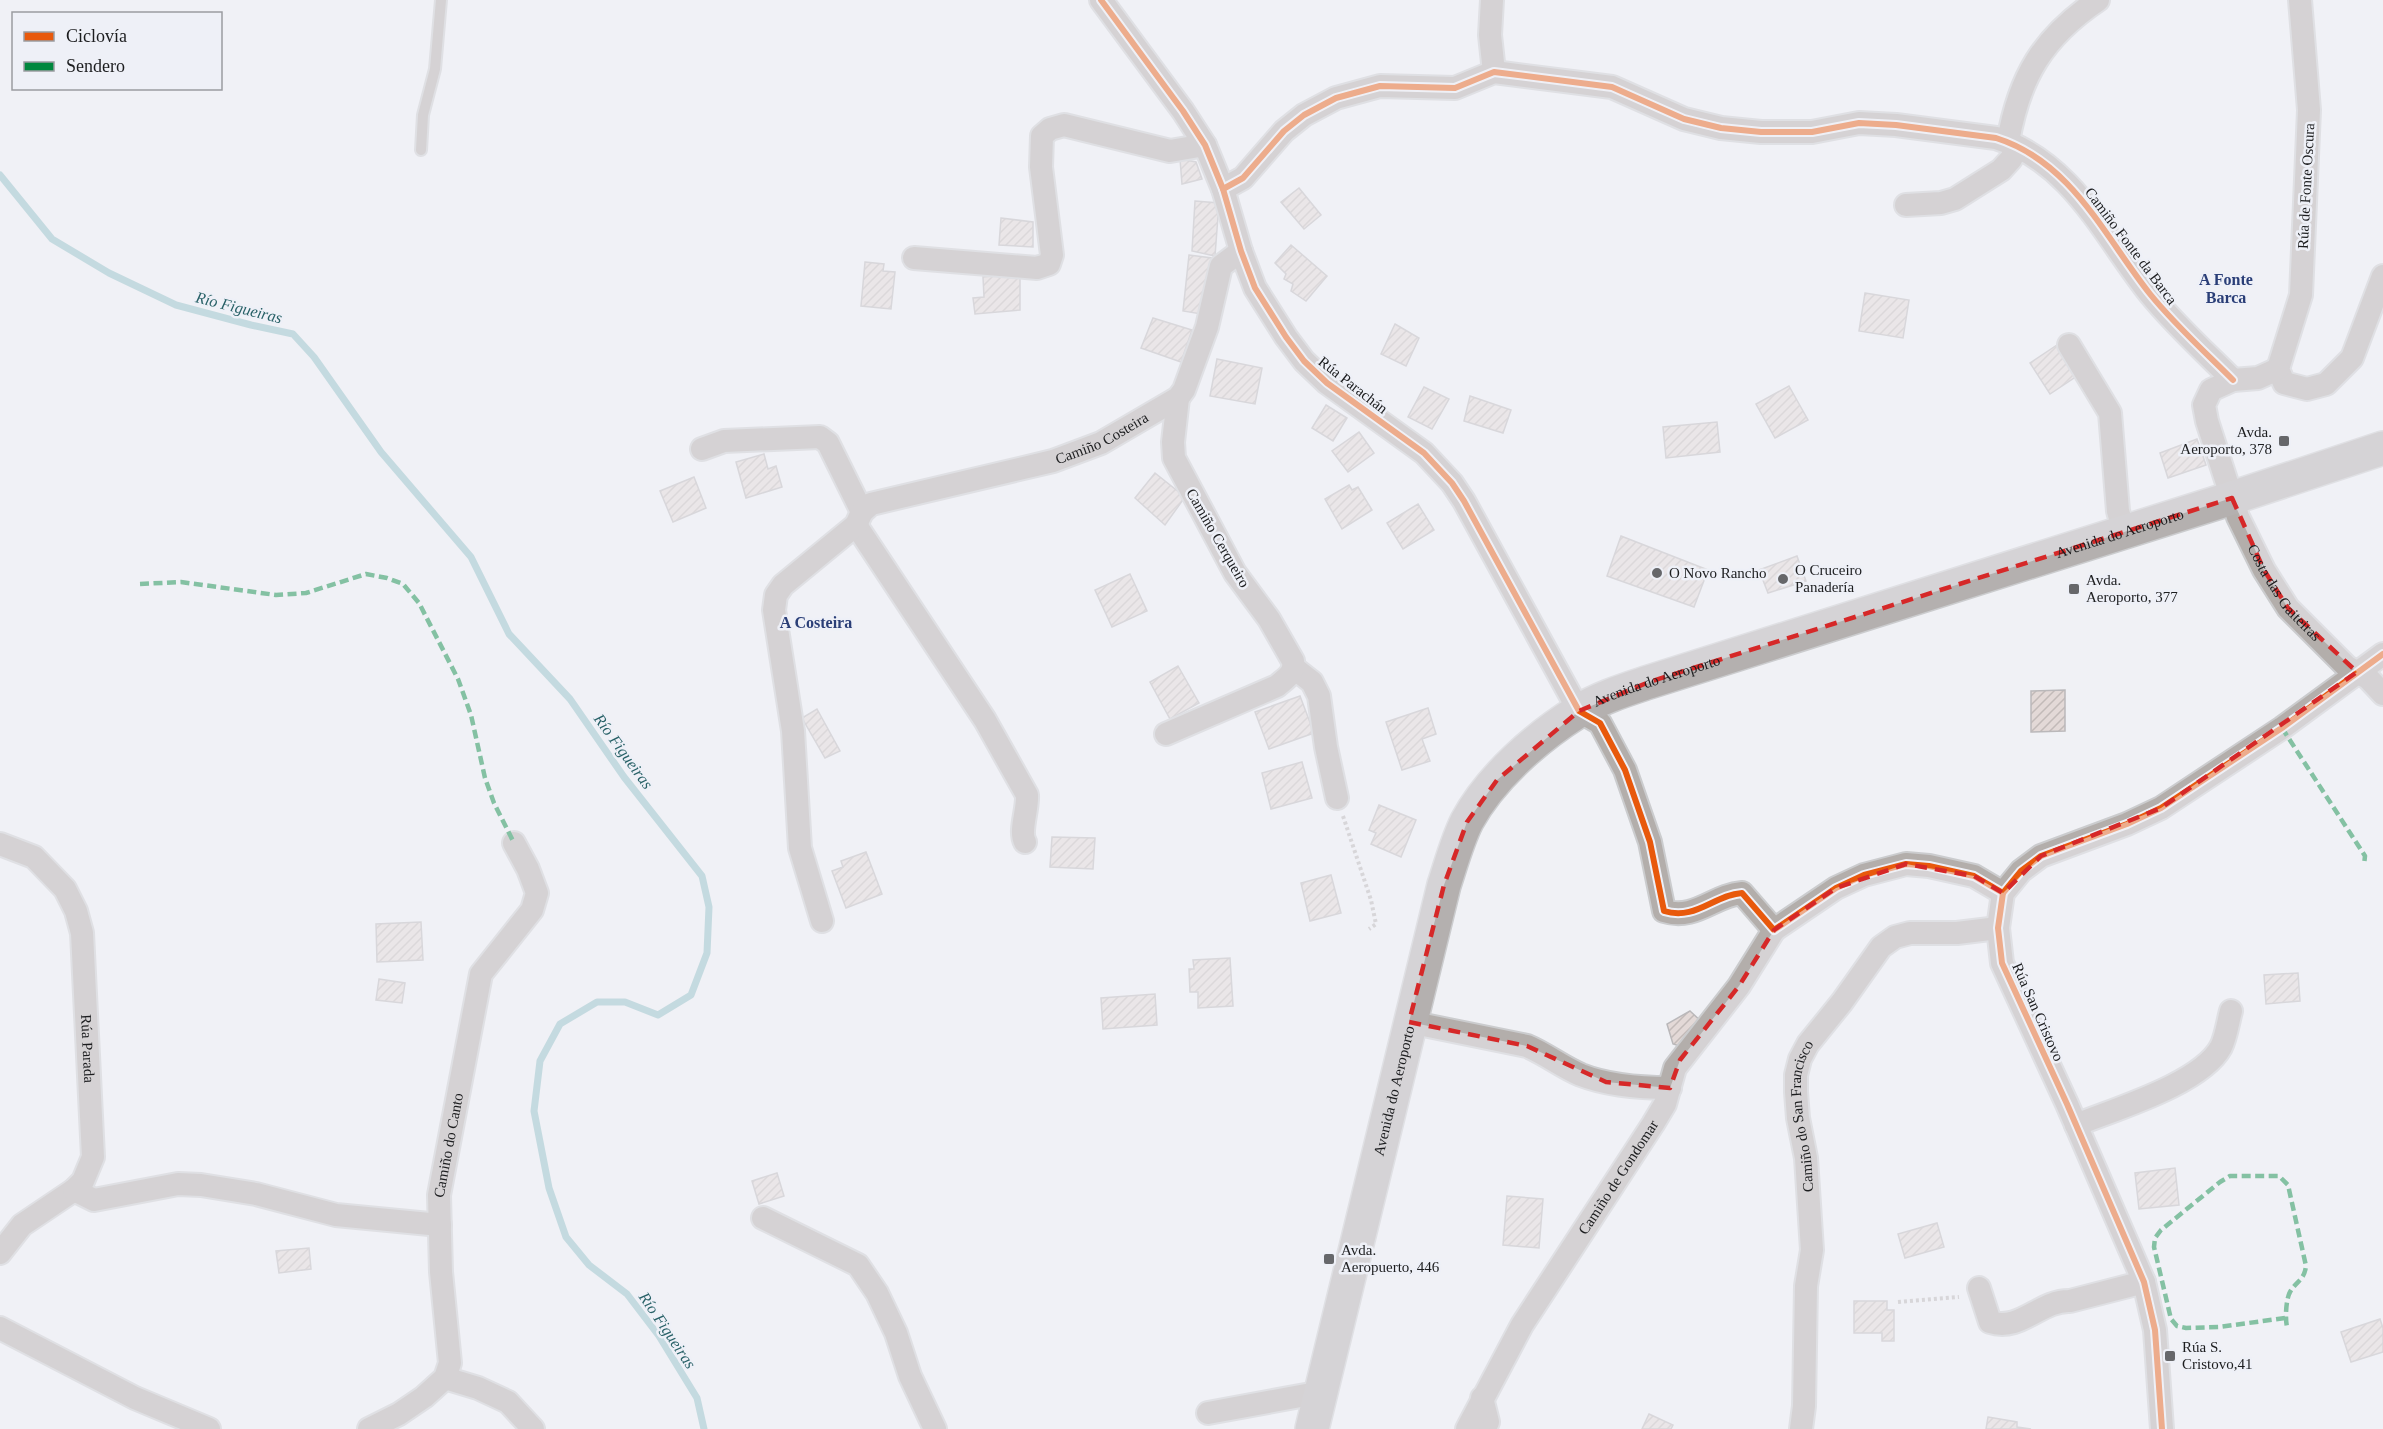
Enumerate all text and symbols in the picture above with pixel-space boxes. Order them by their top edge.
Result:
legend [12,12,222,90]
text: Ciclovía [66,26,127,46]
text: Sendero [66,56,125,76]
street label: Rúa de Fonte Oscura [2295,122,2317,249]
street label: Camiño Fonte da Barca [2082,184,2180,308]
district label: A Fonte Barca [2199,271,2253,306]
water label: Río Figueiras [193,288,284,327]
street label: Rúa Parachán [1315,353,1391,417]
street label: Camiño Costeira [1053,409,1151,467]
place label: Avda. Aeroporto, 378 [2180,424,2272,457]
marker: Avda. Aeroporto, 378 [2277,434,2291,448]
street label: Camiño Cerqueiro [1183,486,1253,590]
street label: Avenida do Aeroporto [2054,506,2186,561]
street label: Costa das Gaiteiras [2245,541,2324,644]
place label: O Cruceiro Panadería [1795,562,1862,595]
place label: O Novo Rancho [1669,565,1767,581]
marker: O Novo Rancho [1650,566,1664,580]
marker: O Cruceiro Panadería [1776,572,1790,586]
place label: Avda. Aeroporto, 377 [2086,572,2178,605]
marker: Avda. Aeroporto, 377 [2067,582,2081,596]
district label: A Costeira [780,614,852,631]
street label: Avenida do Aeroporto [1590,652,1722,710]
water label: Río Figueiras [589,710,656,793]
street label: Rúa San Cristovo [2009,960,2067,1064]
street label: Rúa Parada [78,1014,97,1084]
street label: Avenida do Aeroporto [1371,1024,1418,1157]
street label: Camiño do San Francisco [1788,1038,1817,1193]
street label: Camiño do Canto [431,1092,466,1199]
street label: Camiño de Gondomar [1575,1117,1661,1238]
place label: Avda. Aeropuerto, 446 [1341,1242,1440,1275]
marker: Avda. Aeropuerto, 446 [1322,1252,1336,1266]
water label: Río Figueiras [634,1288,699,1372]
place label: Rúa S. Cristovo,41 [2182,1339,2252,1372]
marker: Rúa S. Cristovo,41 [2163,1349,2177,1363]

